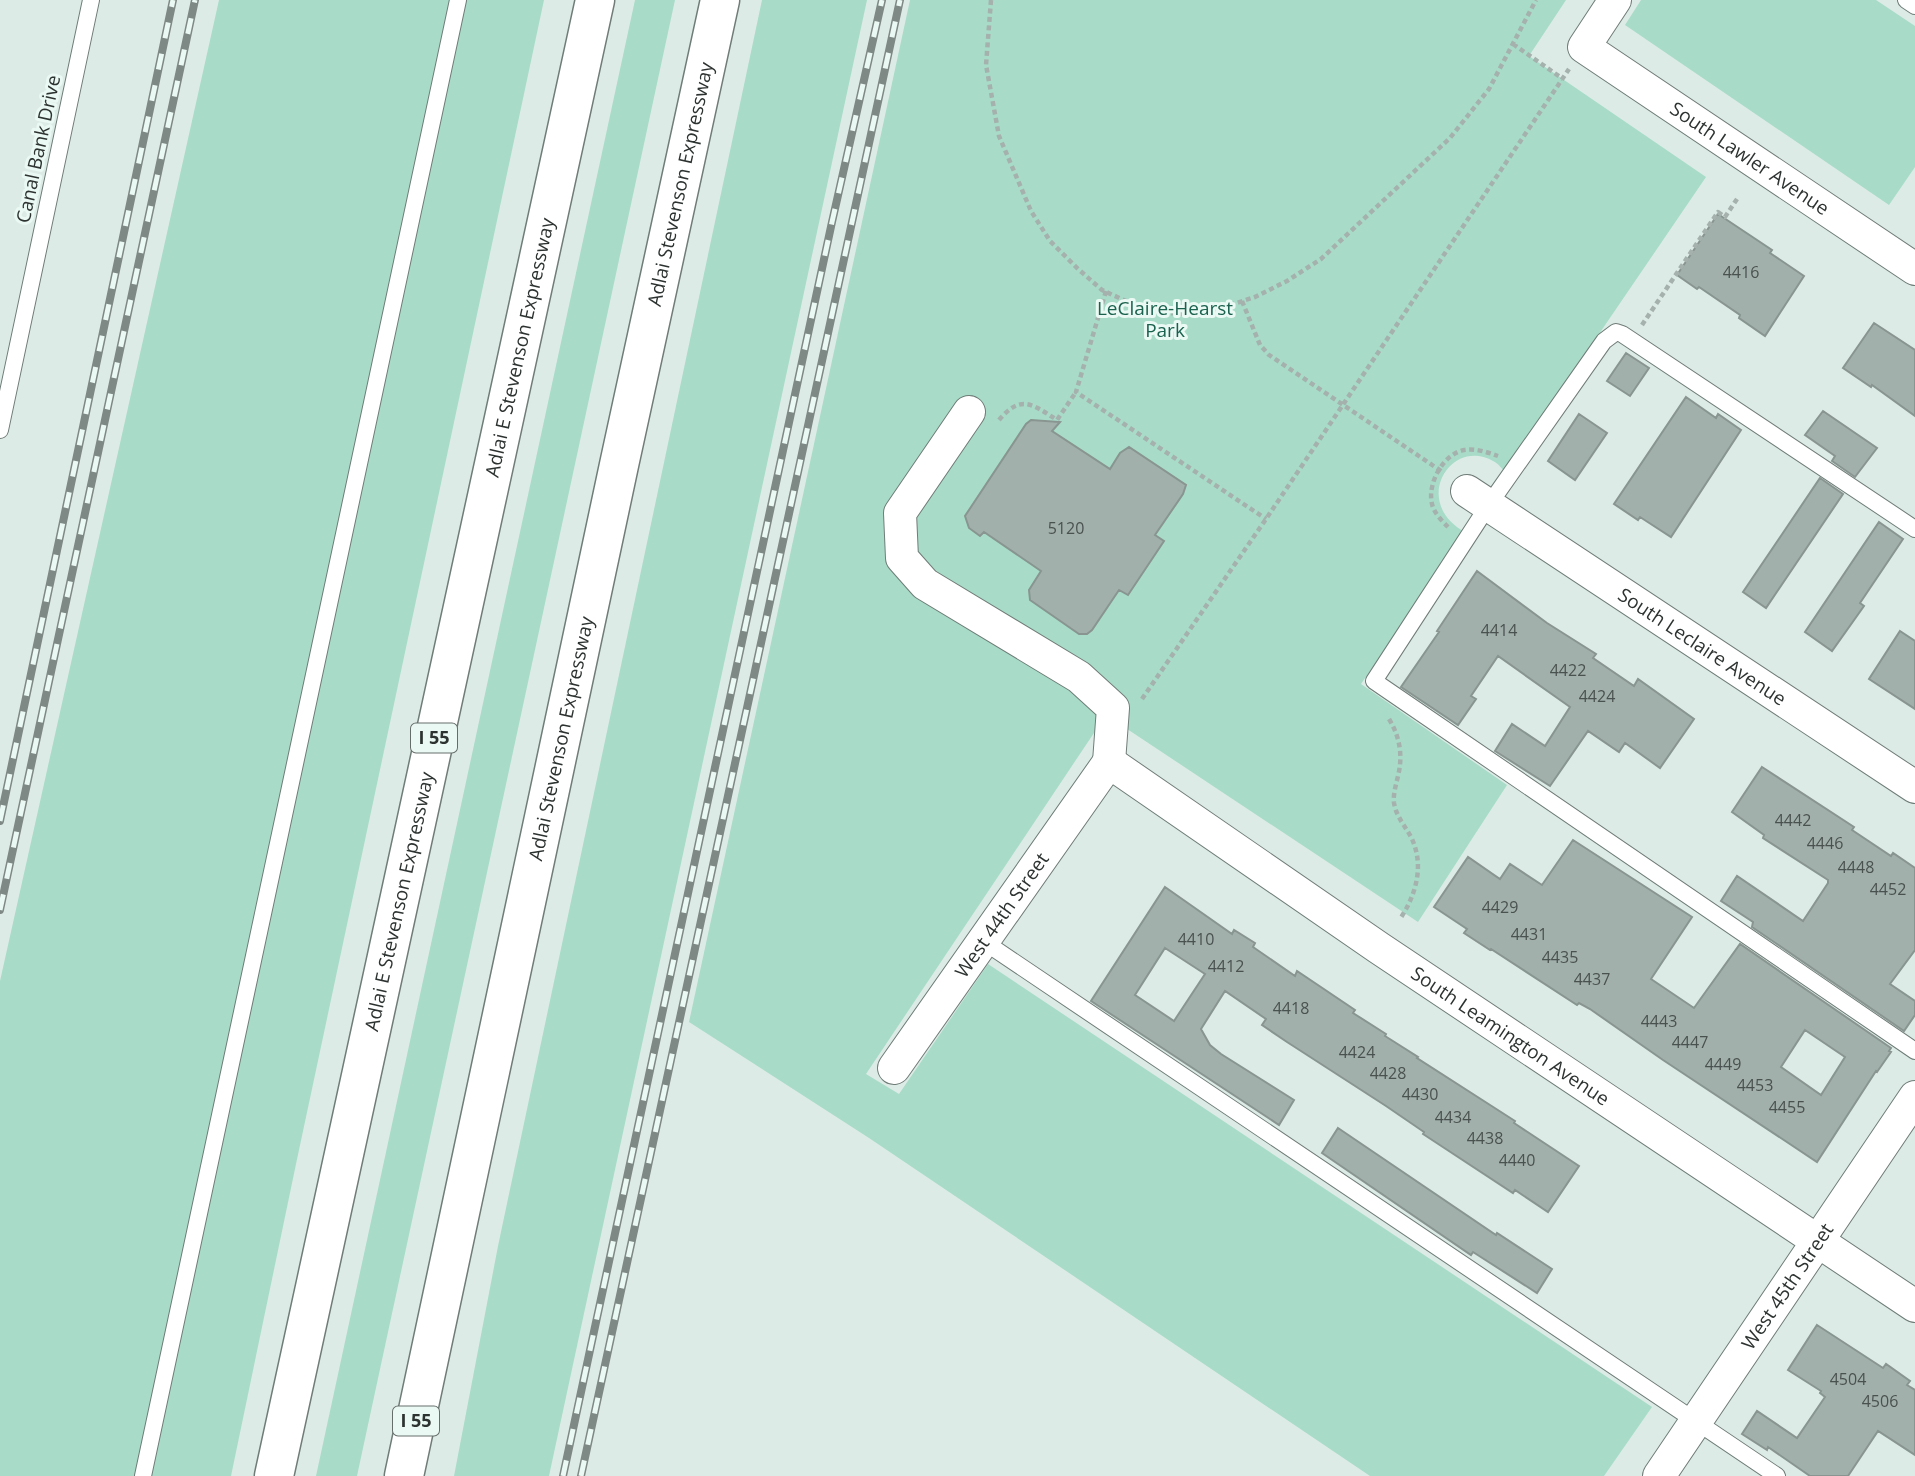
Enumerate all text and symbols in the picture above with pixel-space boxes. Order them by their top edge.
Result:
street label: Adlai Stevenson Expressway [641,59,719,309]
street label: Canal Bank Drive [10,73,66,225]
street label: South Lawler Avenue [1665,96,1835,221]
street label: Adlai E Stevenson Expressway [479,215,560,479]
house number: 4416 [1723,261,1759,283]
park label: LeClaire-Hearst Park [1097,295,1233,343]
house number: 5120 [1048,517,1084,539]
street label: South Leclaire Avenue [1613,582,1791,711]
street label: Adlai Stevenson Expressway [522,614,600,863]
house number: 4414 [1481,619,1517,641]
house number: 4422 [1550,659,1586,681]
house number: 4424 [1579,685,1615,707]
road number: I 55 [411,724,457,752]
street label: Adlai E Stevenson Expressway [358,769,440,1033]
house number: 4442 [1775,809,1811,831]
house number: 4446 [1807,832,1843,854]
street label: West 44th Street [949,847,1055,983]
house number: 4448 [1838,856,1874,878]
house number: 4452 [1870,878,1906,900]
house number: 4429 [1482,896,1518,918]
house number: 4431 [1511,923,1547,945]
house number: 4410 [1178,928,1214,950]
house number: 4435 [1542,946,1578,968]
house number: 4412 [1208,955,1244,977]
street label: South Leamington Avenue [1406,960,1615,1111]
house number: 4437 [1574,968,1610,990]
house number: 4418 [1273,997,1309,1019]
house number: 4443 [1641,1010,1677,1032]
house number: 4447 [1672,1031,1708,1053]
house number: 4424 [1339,1041,1375,1063]
house number: 4449 [1705,1053,1741,1075]
house number: 4428 [1370,1062,1406,1084]
house number: 4453 [1737,1074,1773,1096]
house number: 4430 [1402,1083,1438,1105]
house number: 4455 [1769,1096,1805,1118]
house number: 4434 [1435,1106,1471,1128]
house number: 4438 [1467,1127,1503,1149]
house number: 4440 [1499,1149,1535,1171]
street label: West 45th Street [1735,1218,1839,1355]
house number: 4504 [1830,1368,1866,1390]
house number: 4506 [1862,1390,1898,1412]
road number: I 55 [393,1406,439,1436]

